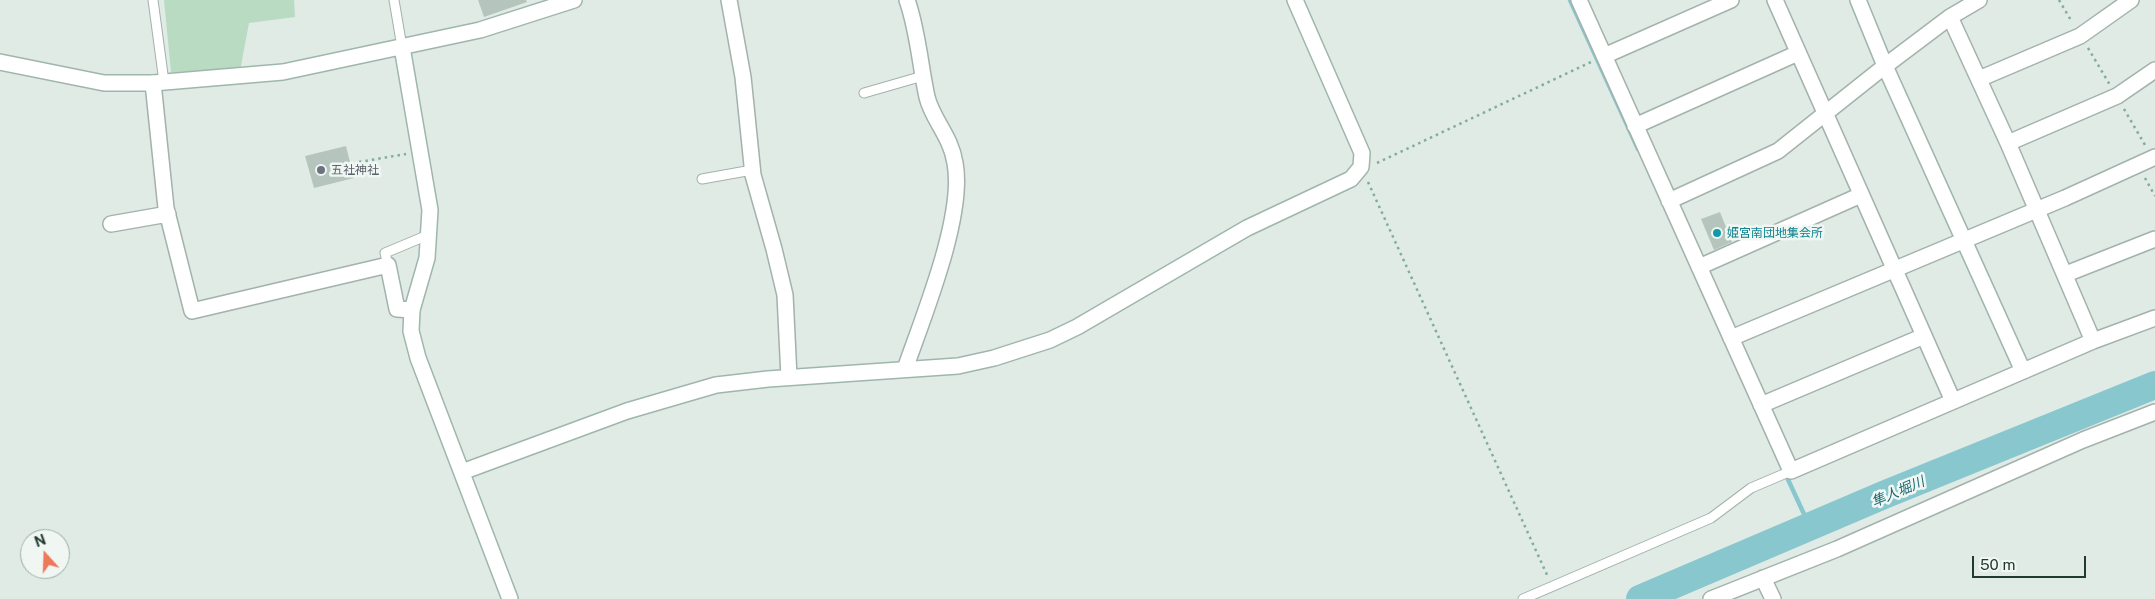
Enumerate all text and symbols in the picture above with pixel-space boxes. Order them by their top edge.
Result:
place label: 五社神社 [331,163,379,177]
marker: 五社神社 [315,164,327,176]
place label: 姫宮南団地集会所 [1727,226,1823,240]
marker: 姫宮南団地集会所 [1711,227,1723,239]
water label: 隼人堀川 [1869,473,1927,511]
north arrow [20,529,70,579]
text: N [32,531,48,550]
scale bar [1975,546,2089,578]
text: 50 m [1980,556,2015,573]

